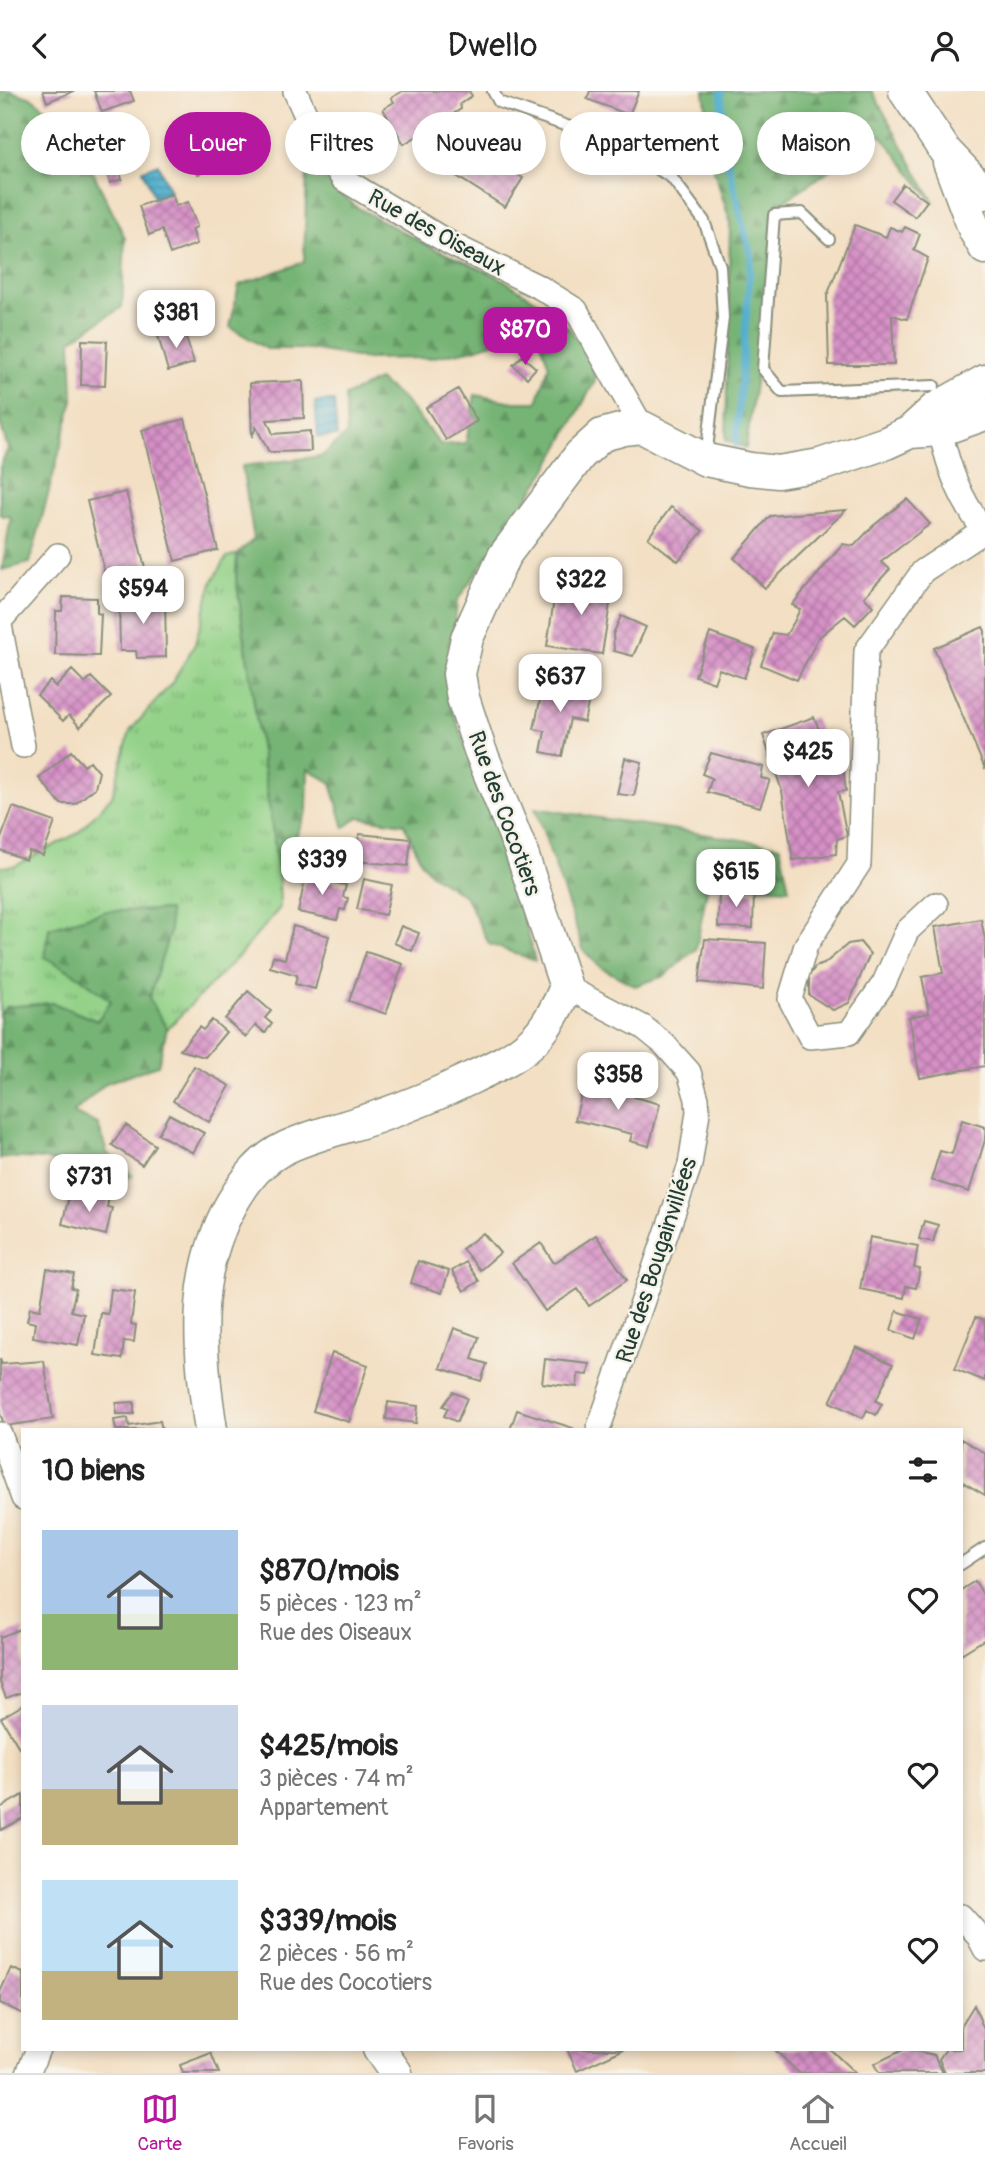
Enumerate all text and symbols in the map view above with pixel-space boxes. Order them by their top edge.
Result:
text: Dwello [448,26,537,66]
icon: back [21,27,59,65]
icon: person [926,27,964,65]
chip: Acheter [21,112,150,175]
chip: Louer [164,112,271,175]
chip: Filtres [285,112,398,175]
chip: Nouveau [412,112,546,175]
chip: Appartement [560,112,743,175]
chip: Maison [757,112,875,175]
street label: Rue des Oiseaux [363,183,511,282]
pin: $381 [135,291,217,350]
text: $381 [153,298,199,327]
pin: $870 [484,307,566,367]
text: $870 [499,315,551,344]
pin: $322 [540,557,622,617]
text: $322 [555,565,607,594]
pin: $594 [102,567,184,626]
text: $594 [118,574,168,603]
pin: $637 [519,655,601,714]
text: $637 [535,662,585,691]
street label: Rue des Cocotiers [461,727,548,899]
pin: $425 [767,729,849,789]
text: $425 [782,737,834,766]
pin: $339 [281,837,363,897]
text: $339 [297,845,347,874]
pin: $615 [695,849,777,909]
text: $615 [712,857,760,886]
pin: $358 [577,1053,659,1112]
text: $358 [593,1060,643,1089]
street label: Rue des Bougainvillées [610,1154,703,1367]
pin: $731 [48,1155,130,1214]
text: $731 [66,1162,112,1191]
icon: filters [904,1451,942,1489]
text: 10 biens [42,1452,145,1489]
text: $870/mois [259,1552,399,1589]
icon: home [98,1558,182,1642]
icon: heart [904,1581,942,1619]
text: 5 pièces · 123 m² [259,1589,422,1618]
text: Rue des Oiseaux [259,1618,412,1647]
text: $425/mois [259,1727,398,1764]
icon: home [98,1733,182,1817]
icon: heart [904,1756,942,1794]
text: 3 pièces · 74 m² [259,1764,414,1793]
text: Appartement [259,1793,388,1822]
text: $339/mois [259,1902,396,1939]
icon: home [98,1908,182,1992]
icon: heart [904,1931,942,1969]
text: 2 pièces · 56 m² [259,1939,414,1968]
text: Rue des Cocotiers [259,1968,432,1997]
tab: Carte [138,2090,182,2156]
tab: Favoris [457,2090,514,2156]
tab: Accueil [789,2090,847,2156]

